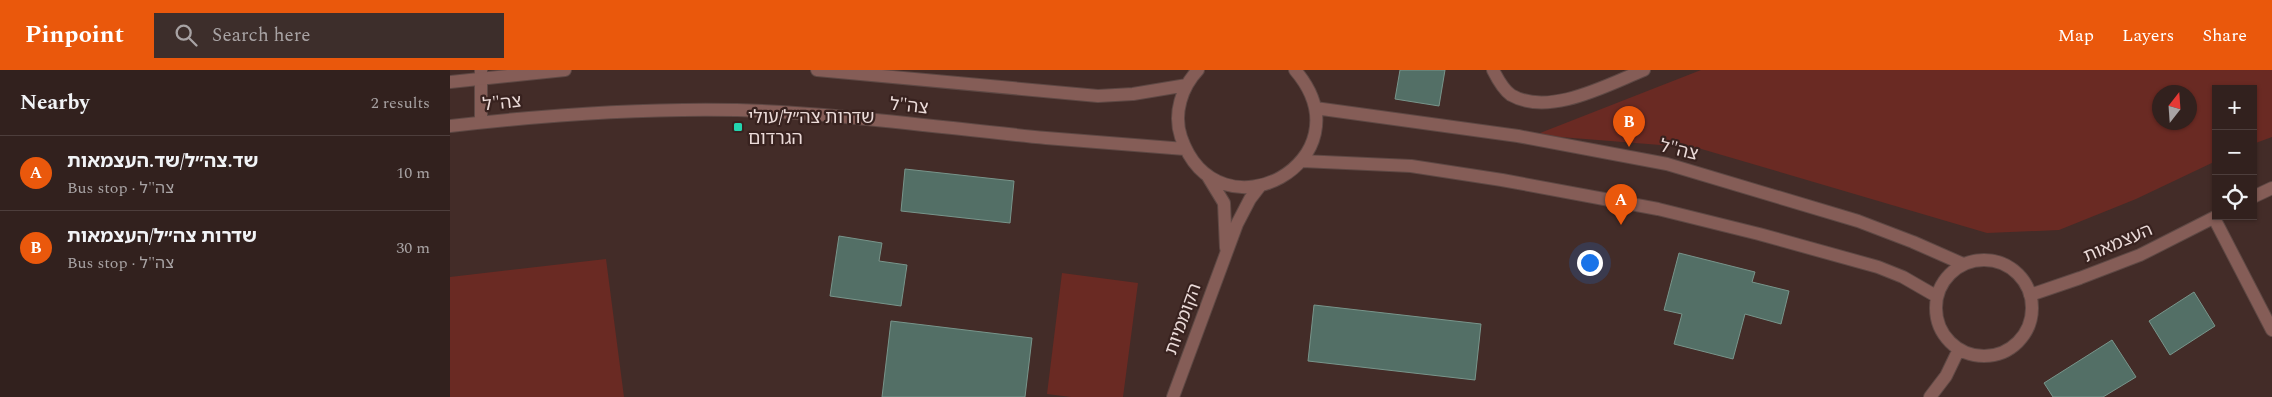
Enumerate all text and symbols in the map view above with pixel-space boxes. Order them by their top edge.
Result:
search box [154,13,504,58]
text: Pinpoint [25,17,124,53]
icon: search [172,21,200,49]
text: Search here [212,21,310,50]
text: Map [2058,22,2094,49]
text: Layers [2122,22,2174,49]
text: Share [2202,22,2247,49]
north arrow [2152,85,2197,130]
map controls [2212,85,2257,220]
button: + [2212,85,2257,130]
text: Nearby [20,87,90,119]
street label: צה"ל [481,88,523,118]
text: 2 results [371,91,430,115]
street label: צה"ל [888,91,930,121]
place label: שדרות צה״ל/עולי הגרדום [748,104,874,152]
pin: B [1613,106,1645,147]
marker: שדרות צה״ל/עולי הגרדום [732,121,744,133]
button: − [2212,130,2257,175]
street label: צה"ל [1657,132,1701,168]
text: שד.צה״ל/שד.העצמאות [67,147,258,176]
text: A [30,161,42,185]
text: 10 m [396,161,430,185]
button: locate [2212,175,2257,220]
text: Bus stop · צה"ל [67,176,174,200]
pin: A [1605,184,1637,225]
street label: העצמאות [2079,216,2157,270]
text: שדרות צה״ל/העצמאות [67,222,257,251]
text: B [30,236,42,260]
text: 30 m [396,236,430,260]
your location [1577,250,1603,276]
text: Bus stop · צה"ל [67,251,174,275]
street label: הקוממיות [1158,279,1208,359]

